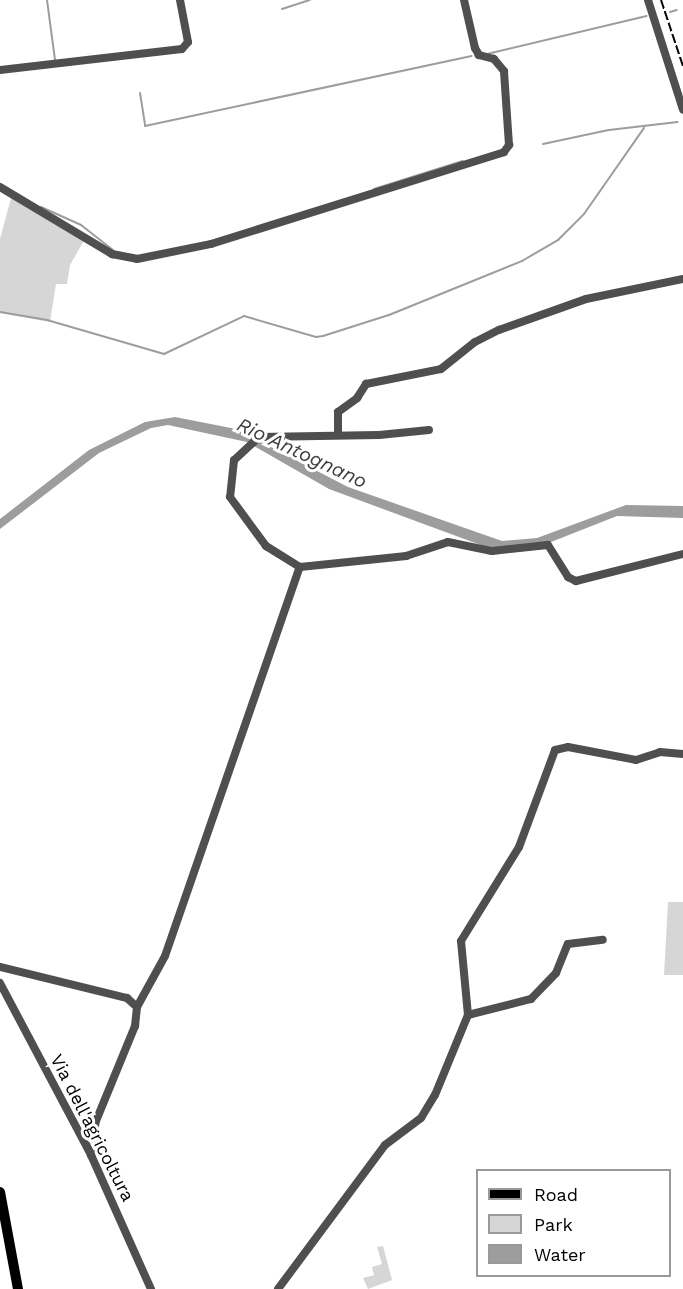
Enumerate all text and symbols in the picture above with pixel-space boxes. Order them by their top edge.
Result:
water label: Rio Antognano [233,412,371,494]
street label: Via dell'agricoltura [45,1051,139,1205]
legend [476,1169,671,1277]
text: Road [534,1184,578,1205]
text: Park [534,1214,573,1235]
text: Water [534,1244,586,1265]

